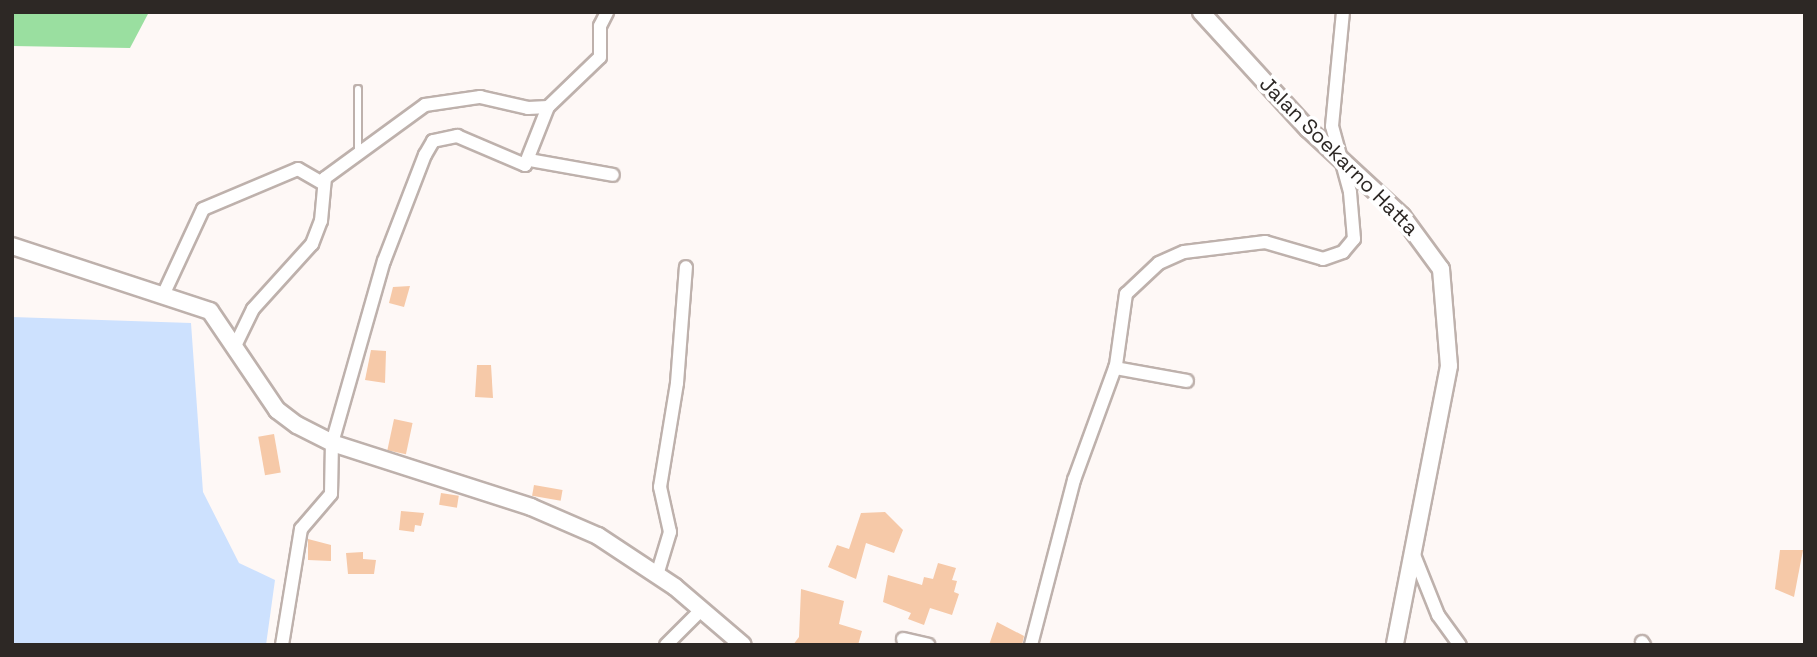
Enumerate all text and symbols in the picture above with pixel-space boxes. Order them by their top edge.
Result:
street label: Jalan Soekarno Hatta [1254,71,1424,241]

